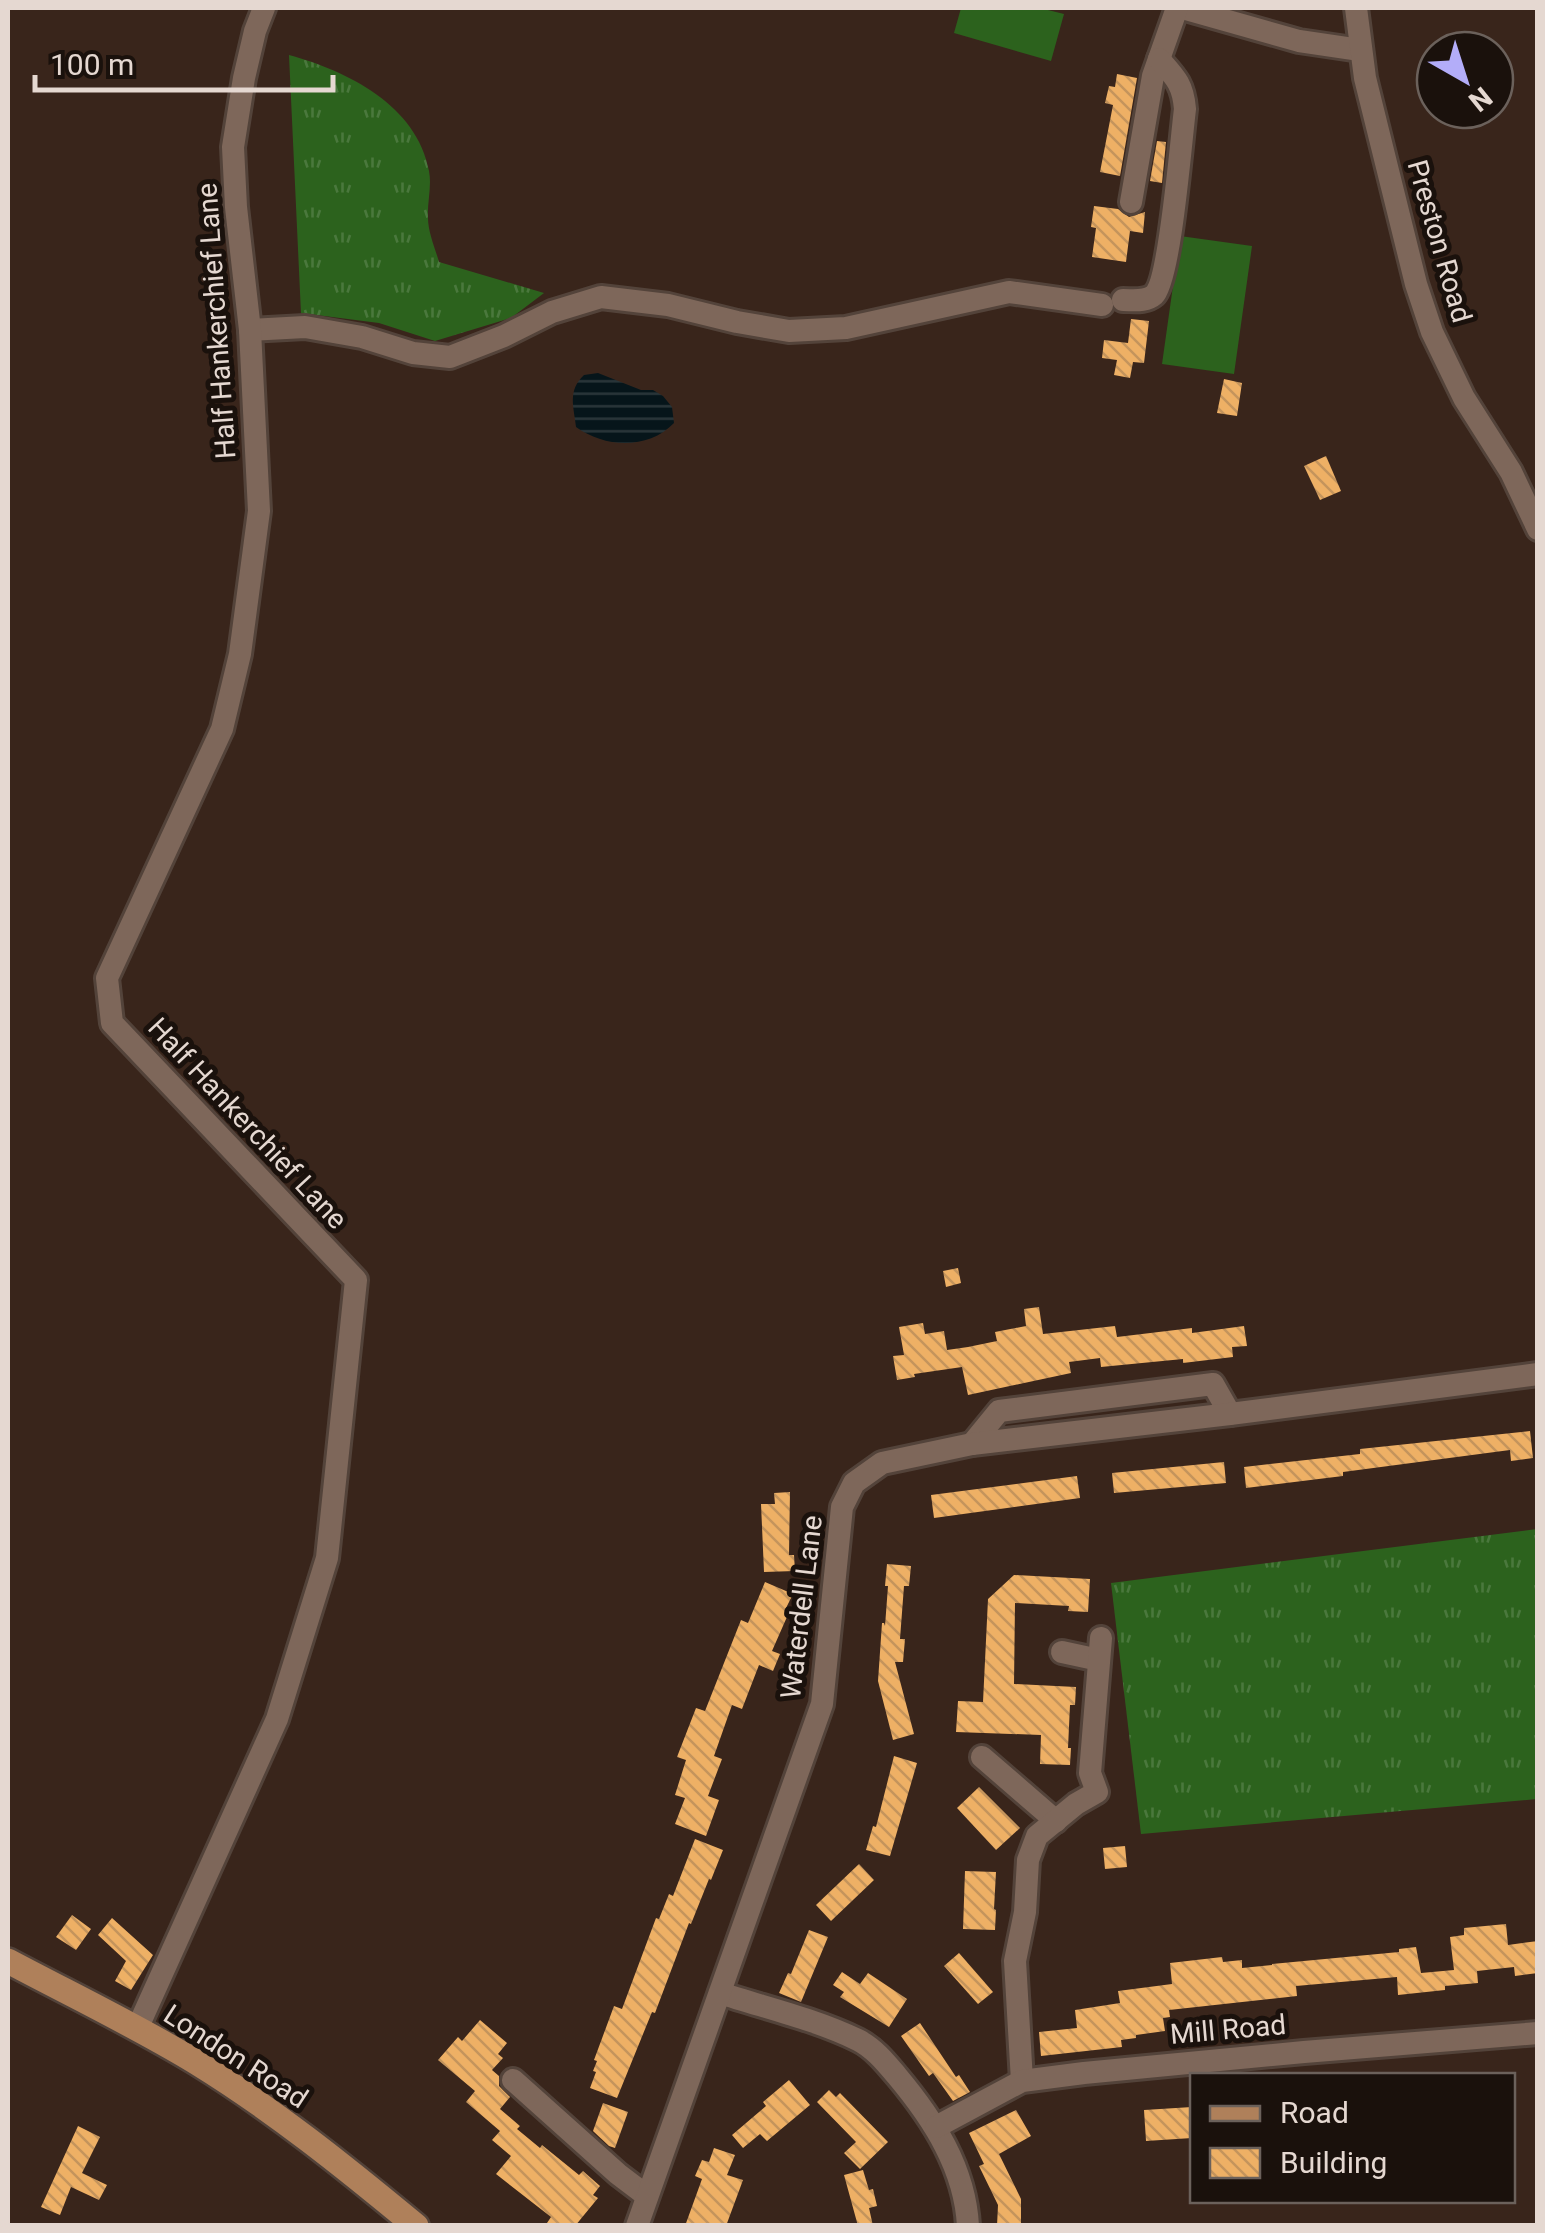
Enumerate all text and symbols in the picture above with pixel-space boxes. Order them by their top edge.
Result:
scale bar [35,30,332,92]
north arrow [1415,30,1515,130]
text: 100 m [50,47,134,82]
text: N [1462,80,1498,118]
street label: Preston Road [1401,156,1478,326]
street label: Half Hankerchief Lane [190,182,243,460]
street label: Half Hankerchief Lane [141,1011,354,1236]
street label: Waterdell Lane [774,1513,829,1701]
street label: London Road [158,1998,314,2115]
street label: Mill Road [1169,2008,1287,2051]
legend [1190,2073,1515,2203]
text: Road [1280,2095,1349,2130]
text: Building [1280,2145,1387,2180]

